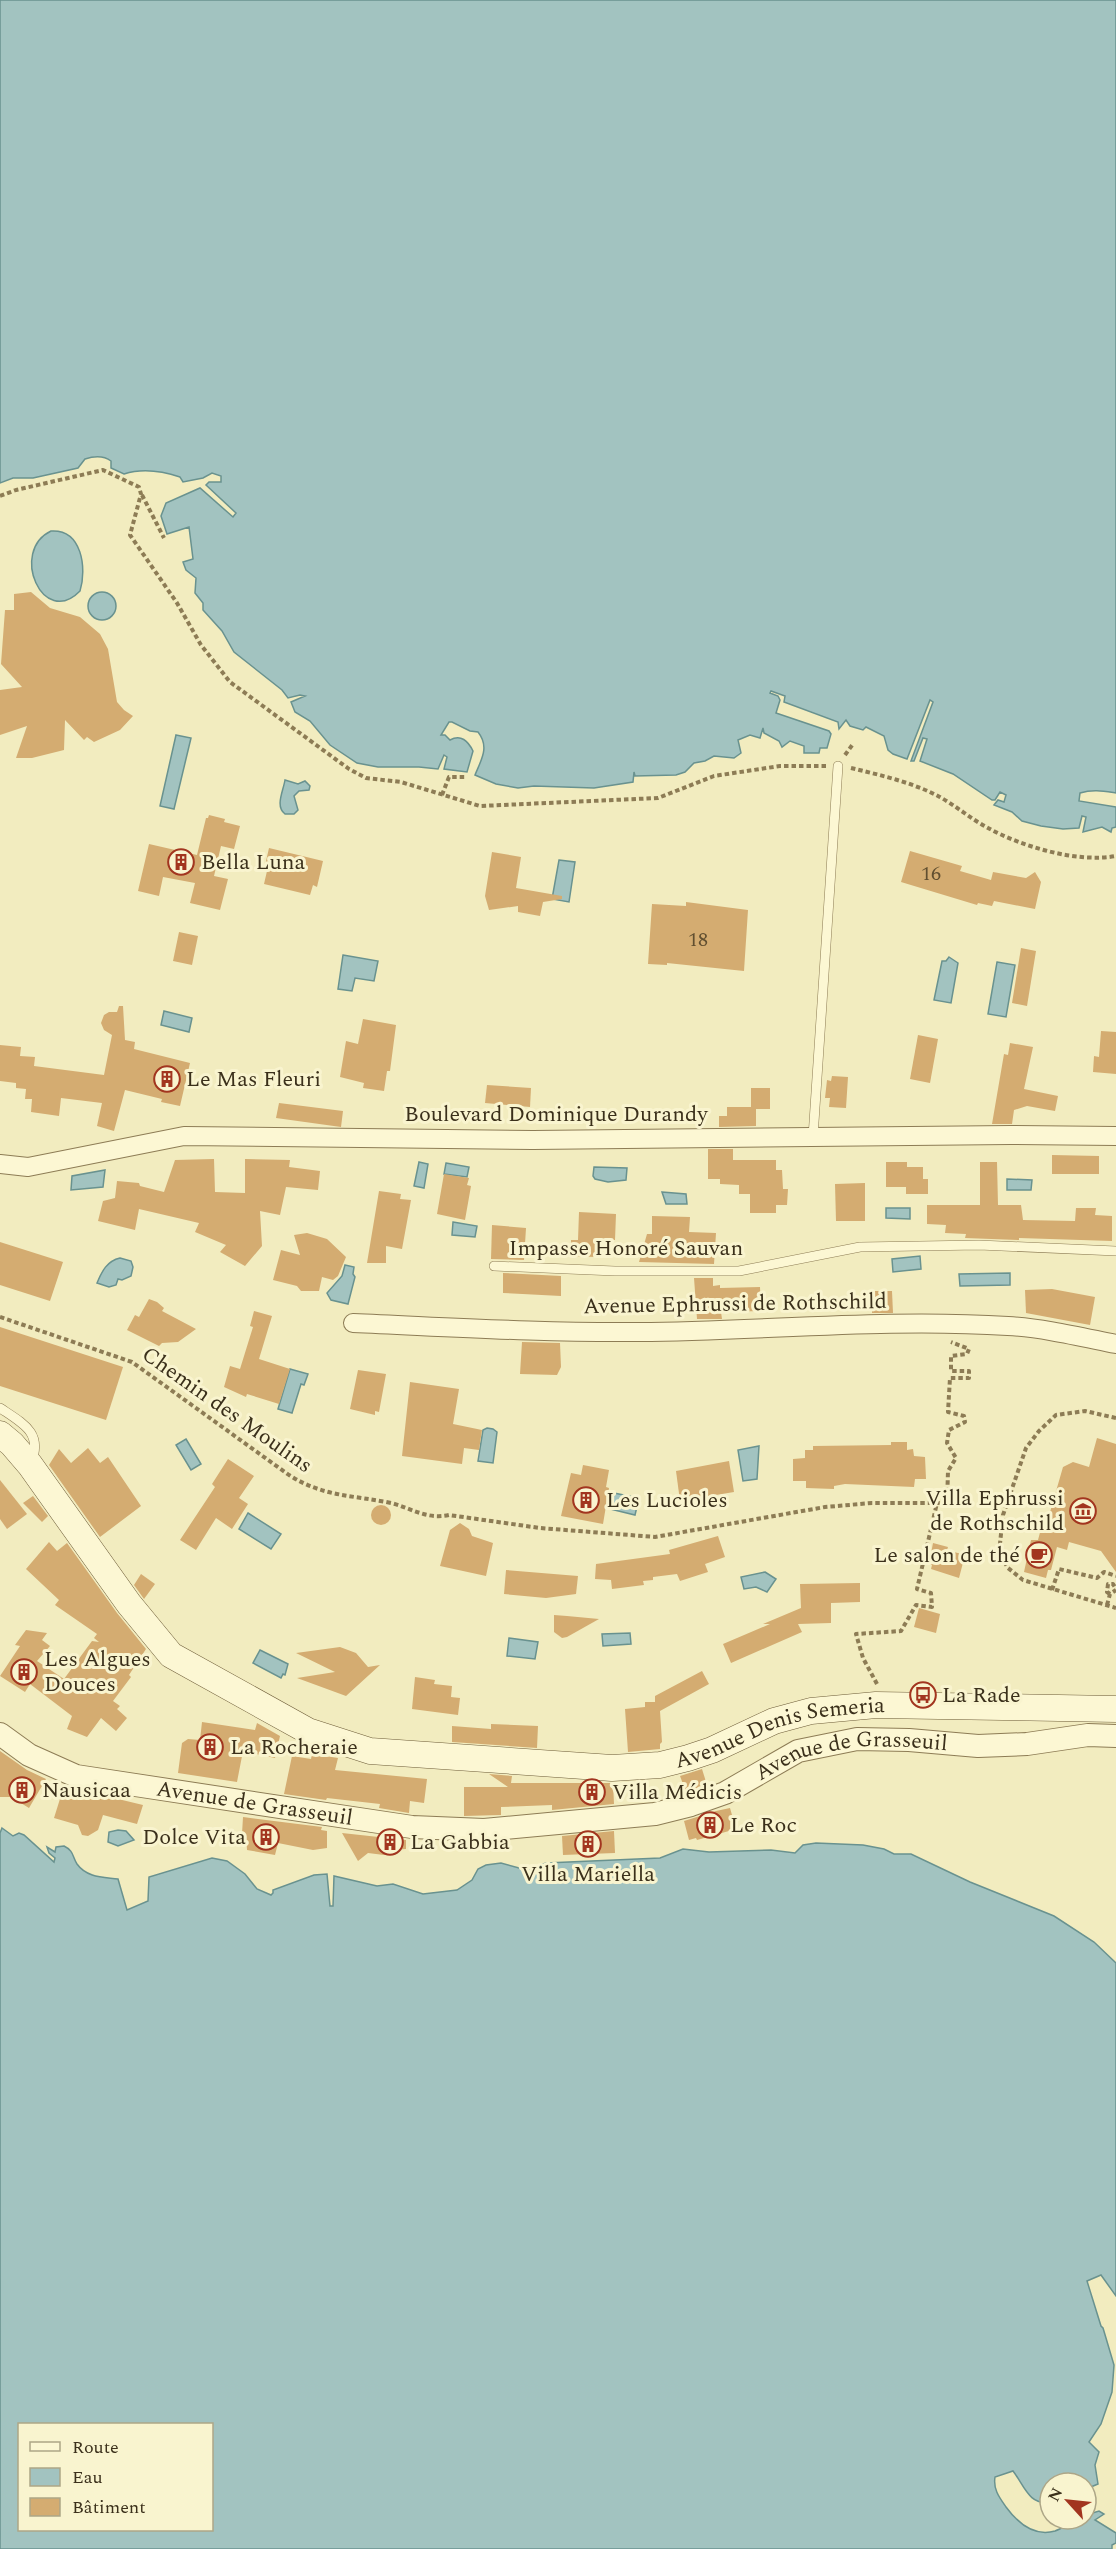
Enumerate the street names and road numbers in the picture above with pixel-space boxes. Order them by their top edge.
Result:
street label: Boulevard Dominique Durandy [404,1098,709,1131]
street label: Impasse Honoré Sauvan [509,1232,743,1265]
street label: Avenue Ephrussi de Rothschild [583,1285,887,1323]
street label: Chemin des Moulins [135,1338,319,1482]
street label: Avenue Denis Semeria [671,1688,885,1777]
street label: Avenue de Grasseuil [749,1722,949,1789]
street label: Avenue de Grasseuil [154,1772,355,1834]

